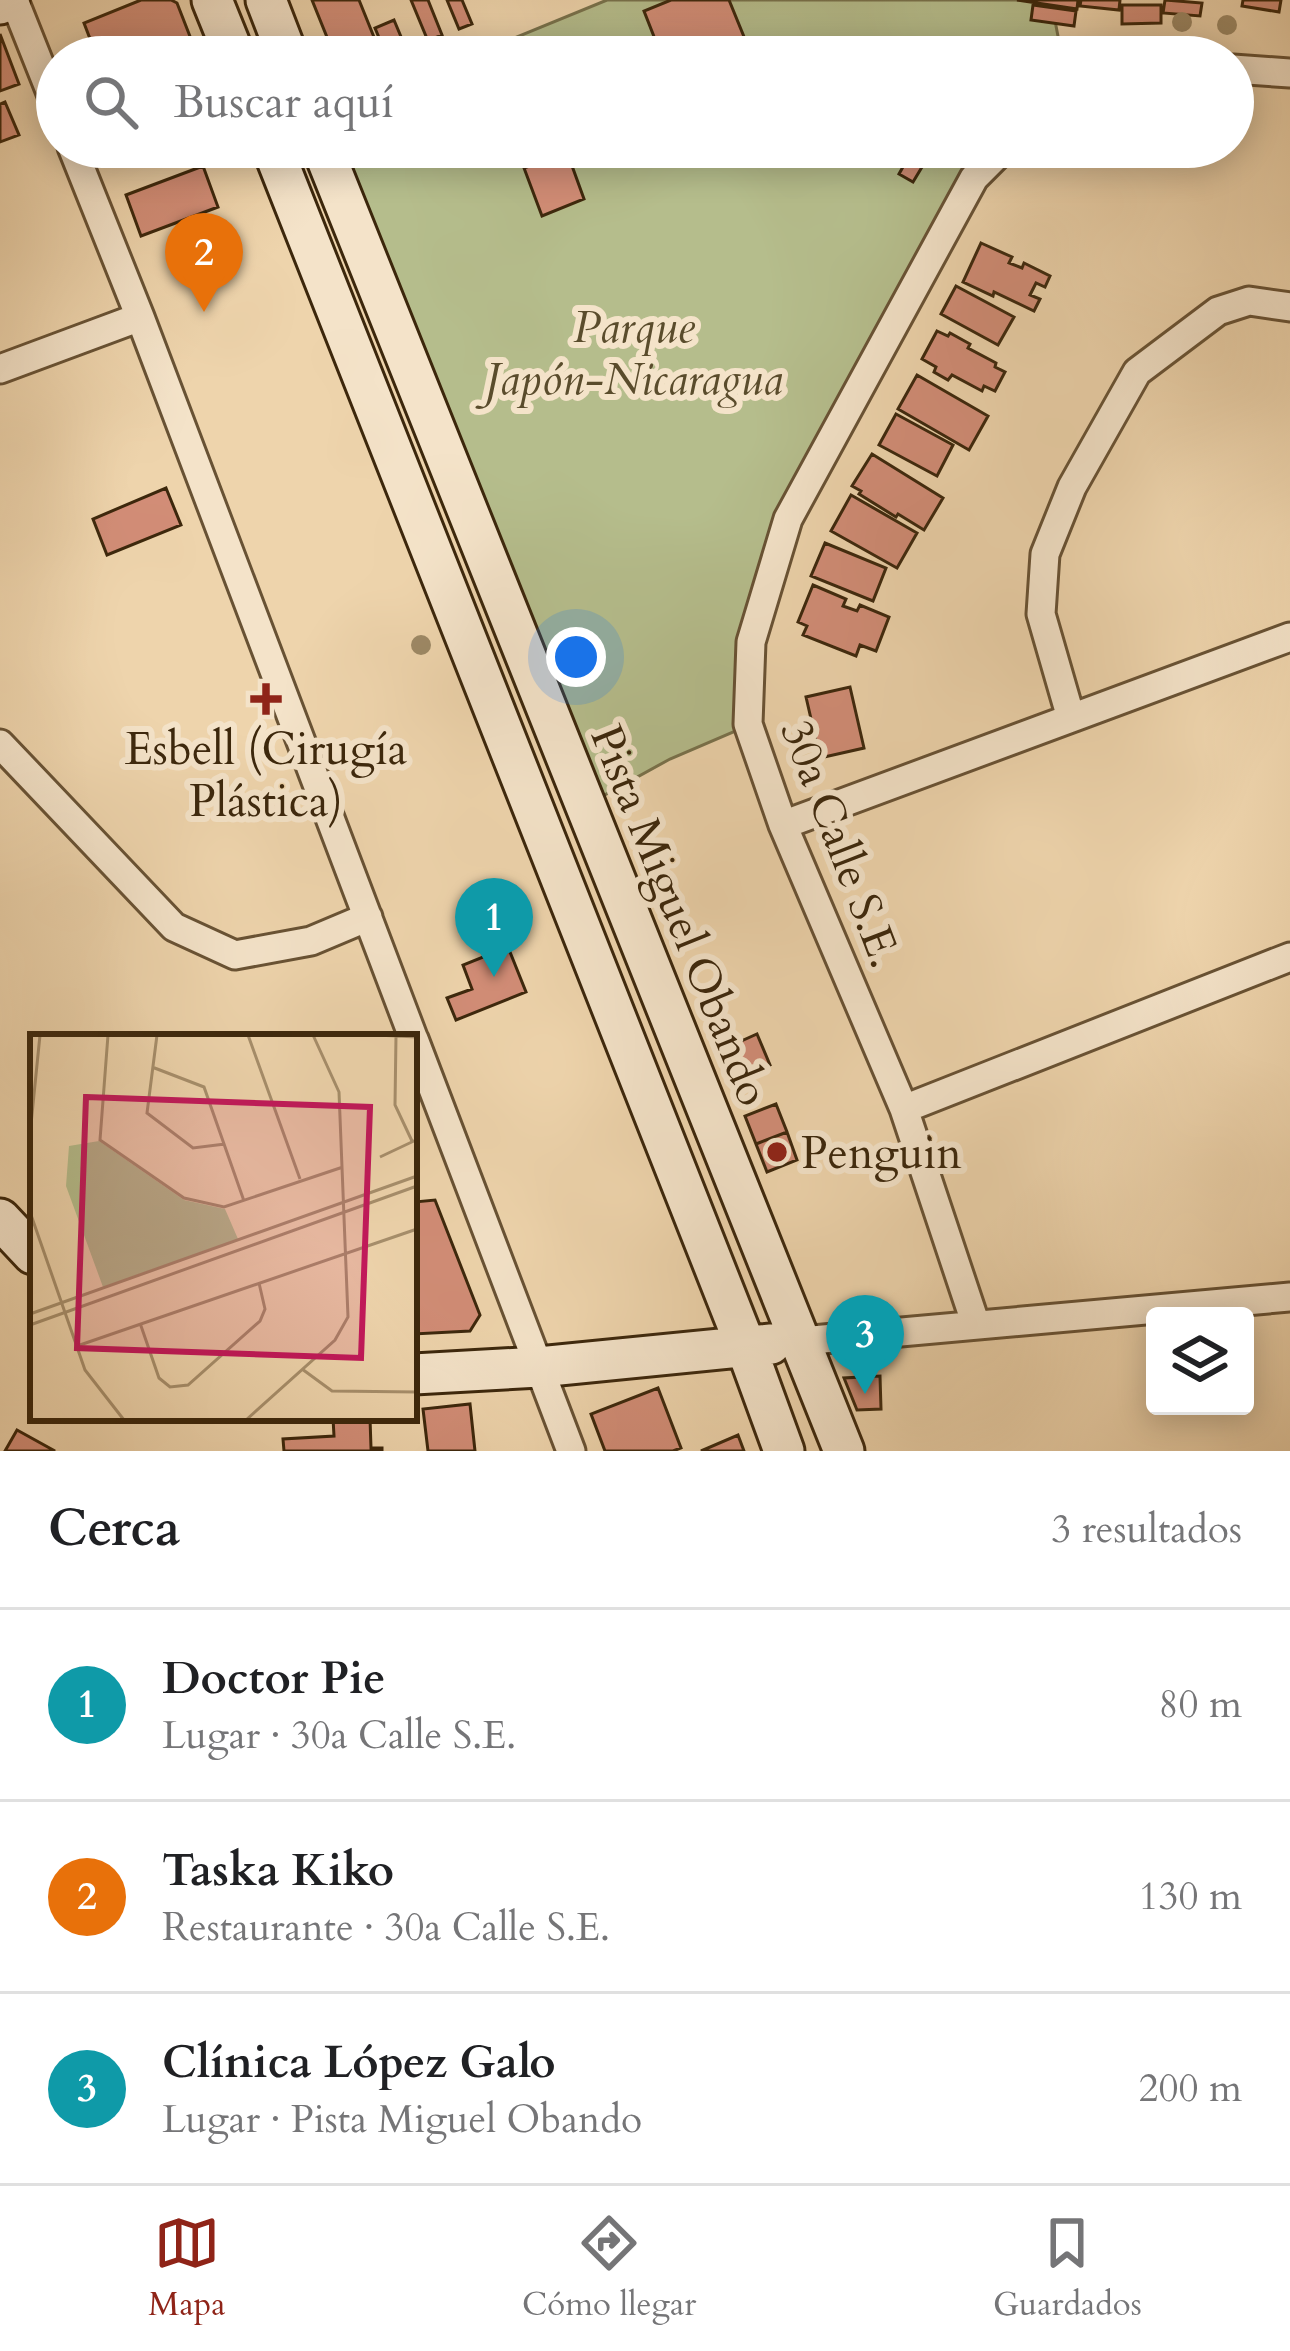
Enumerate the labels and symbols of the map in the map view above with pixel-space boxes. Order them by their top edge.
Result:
pin: 2 [165,213,243,312]
park label: Parque Japón-Nicaragua [475,297,783,410]
your location [546,627,606,687]
marker: Esbell (Cirugía Plástica) [250,683,282,715]
street label: 30a Calle S.E. [766,711,916,976]
street label: Pista Miguel Obando [575,716,784,1115]
place label: Esbell (Cirugía Plástica) [125,719,407,832]
pin: 1 [455,878,533,977]
inset map [30,1034,417,1421]
place label: Penguin [801,1123,962,1184]
marker: Penguin [764,1139,790,1165]
pin: 3 [826,1295,904,1394]

